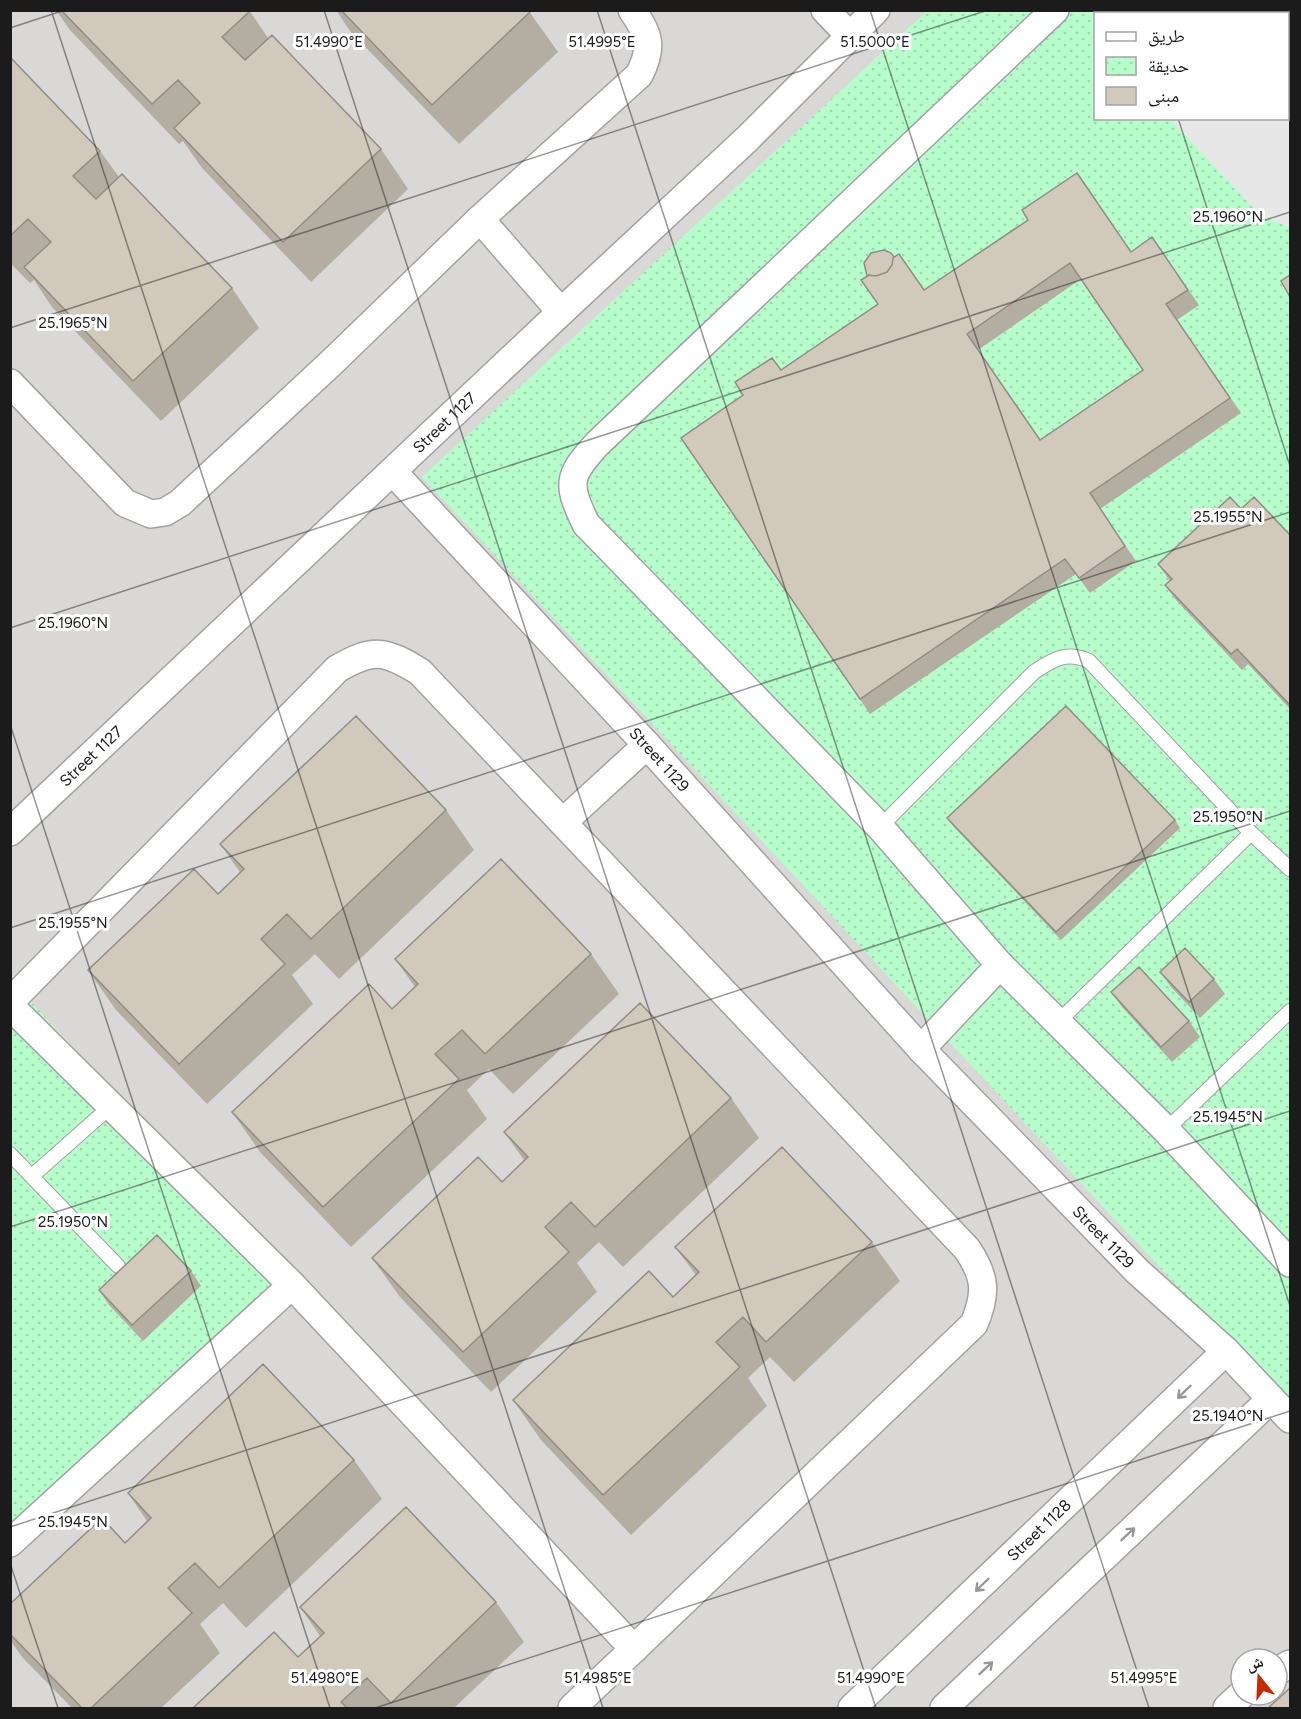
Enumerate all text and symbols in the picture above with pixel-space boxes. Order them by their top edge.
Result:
legend [1094,12,1289,120]
text: طريق [1148,25,1185,47]
text: 51.4990°E [295,33,363,51]
text: 51.4995°E [568,33,636,51]
text: 51.5000°E [840,33,910,51]
text: حديقة [1148,55,1189,77]
text: مبنى [1148,85,1179,107]
text: 25.1960°N [1193,208,1263,226]
text: 25.1965°N [38,314,108,332]
street label: Street 1127 [409,388,480,457]
text: 25.1955°N [1193,508,1263,526]
text: 25.1960°N [38,614,108,632]
street label: Street 1127 [56,722,127,790]
street label: Street 1129 [625,724,693,796]
text: 25.1950°N [1193,808,1263,826]
text: 25.1955°N [38,914,108,932]
text: 25.1945°N [1193,1108,1263,1126]
street label: Street 1129 [1069,1202,1138,1272]
text: 25.1950°N [38,1213,108,1231]
one-way arrow [1177,1385,1192,1399]
text: 25.1940°N [1193,1407,1263,1425]
street label: Street 1128 [1003,1495,1075,1565]
text: 25.1945°N [38,1513,108,1531]
one-way arrow [1120,1527,1135,1541]
one-way arrow [975,1577,990,1592]
north arrow [1229,1647,1289,1707]
text: ش [1244,1652,1266,1675]
one-way arrow [978,1662,993,1676]
text: 51.4980°E [291,1669,360,1687]
text: 51.4985°E [564,1669,632,1687]
text: 51.4990°E [837,1669,905,1687]
text: 51.4995°E [1110,1669,1178,1687]

